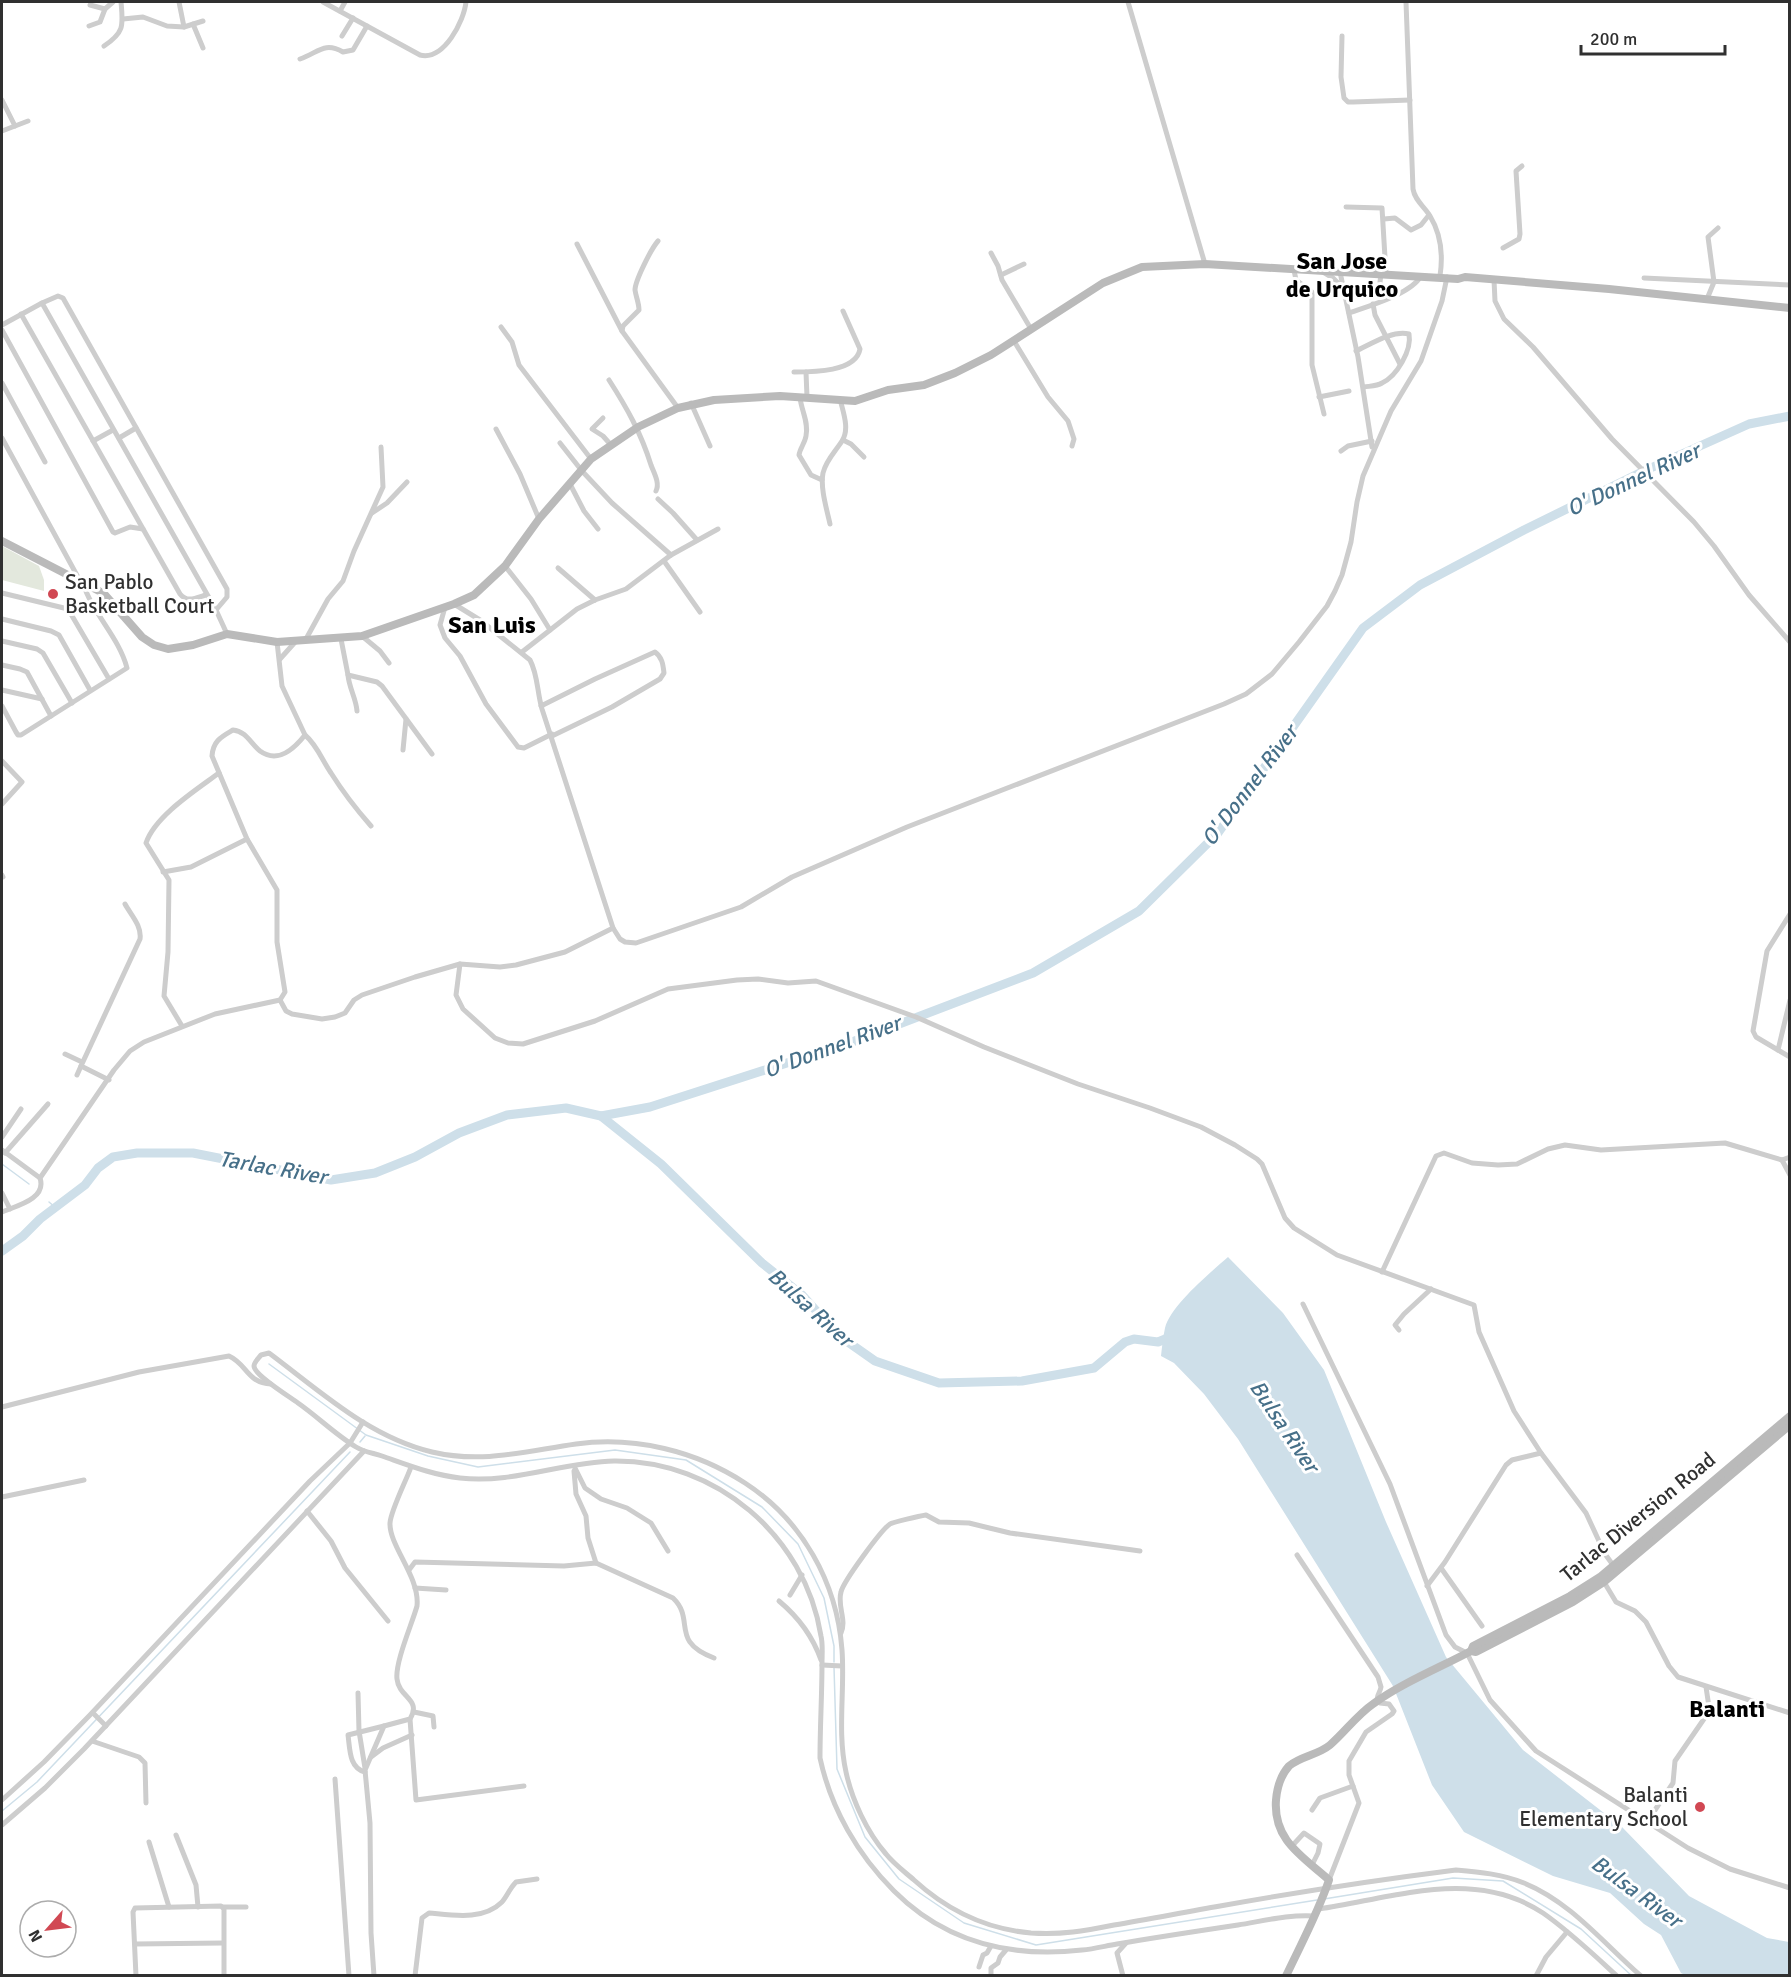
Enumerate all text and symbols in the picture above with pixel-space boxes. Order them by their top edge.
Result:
scale bar [1581,18,1725,56]
text: 200 m [1590,28,1637,50]
district label: San Jose de Urquico [1286,246,1398,304]
water label: O' Donnel River [1562,436,1707,522]
place label: San Pablo Basketball Court [65,569,214,619]
marker: San Pablo Basketball Court [46,587,60,601]
district label: San Luis [448,610,536,640]
water label: O' Donnel River [1195,718,1305,851]
water label: O' Donnel River [760,1008,907,1084]
water label: Tarlac River [217,1145,332,1191]
water label: Bulsa River [763,1262,861,1355]
water label: Bulsa River [1244,1375,1327,1480]
street label: Tarlac Diversion Road [1555,1447,1721,1587]
district label: Balanti [1689,1694,1765,1724]
place label: Balanti Elementary School [1519,1782,1688,1832]
marker: Balanti Elementary School [1693,1800,1707,1814]
water label: Bulsa River [1586,1850,1690,1935]
north arrow [18,1899,78,1959]
text: N [24,1926,47,1945]

